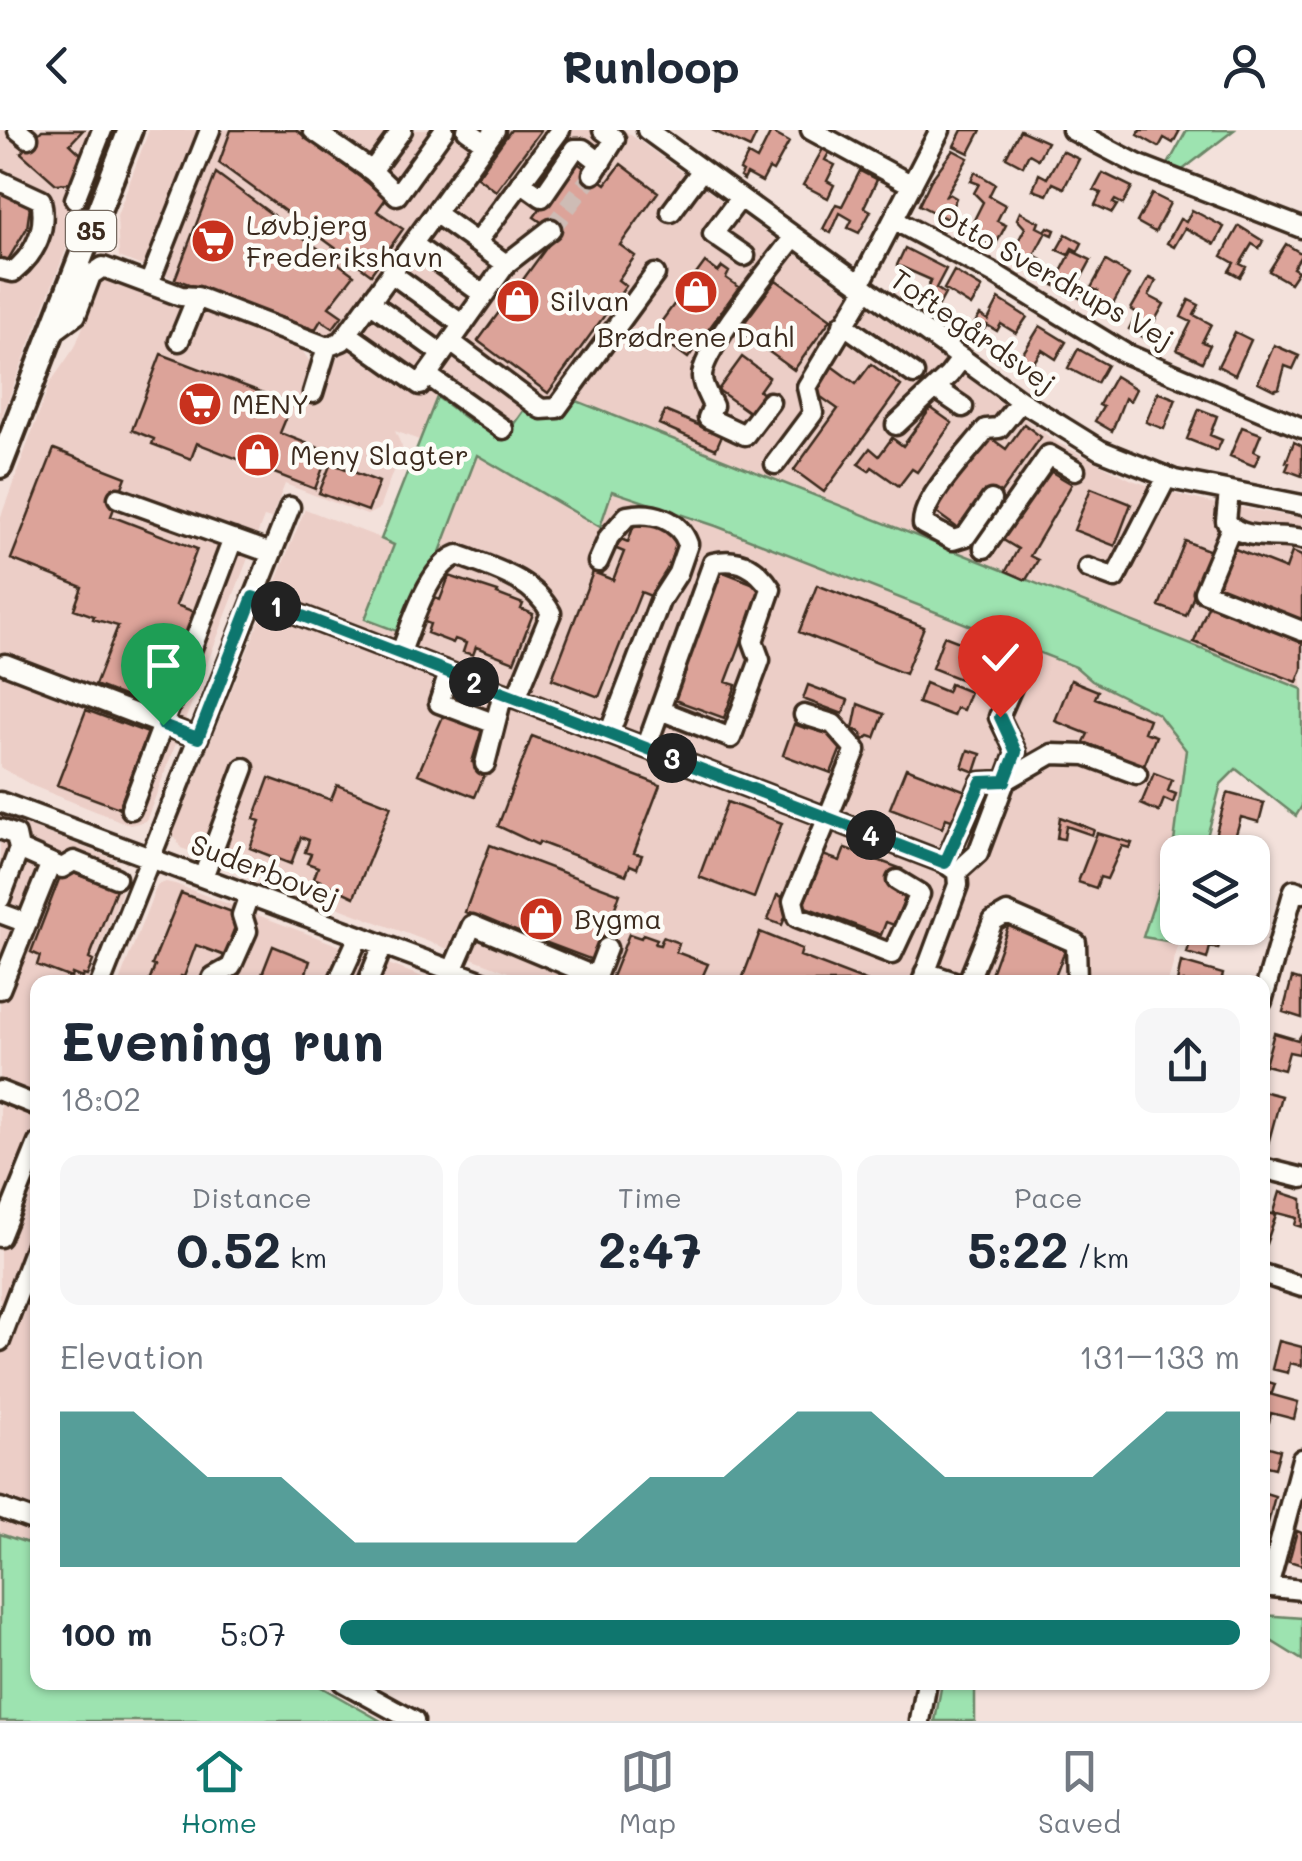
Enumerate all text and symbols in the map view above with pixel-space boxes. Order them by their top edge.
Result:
text: Runloop [562,36,740,94]
icon: back [30,38,85,93]
icon: person [1217,38,1272,93]
street label: Otto Sverdrups Vej [930,196,1181,356]
place label: Løvbjerg Frederikshavn [246,206,443,274]
road number: 35 [66,211,116,251]
supermarket icon: Løvbjerg Frederikshavn [190,218,236,264]
street label: Toftegårdsvej [884,260,1063,400]
shop icon: Brødrene Dahl [673,269,719,315]
shop icon: Silvan [495,278,541,324]
place label: Silvan [550,282,629,318]
place label: Brødrene Dahl [597,318,795,354]
supermarket icon: MENY [177,381,223,427]
place label: MENY [232,385,309,421]
shop icon: Meny Slagter [235,432,281,478]
place label: Meny Slagter [290,436,469,472]
pin: 1 [251,581,301,631]
text: 1 [270,588,282,624]
pin [958,615,1043,718]
pin [121,623,206,726]
icon: check [973,630,1028,685]
icon: arrive [136,638,191,693]
pin: 2 [449,657,499,707]
text: 2 [466,664,482,700]
pin: 3 [647,733,697,783]
text: 3 [664,740,680,776]
pin: 4 [846,810,896,860]
text: 4 [862,817,880,853]
street label: Suderbovej [186,825,345,915]
map controls [1160,835,1270,945]
button: layers [1160,835,1270,945]
shop icon: Bygma [518,896,564,942]
place label: Bygma [574,900,662,936]
text: Evening run [60,1003,384,1075]
button: share [1135,1008,1240,1113]
text: 18:02 [60,1077,141,1119]
text: Distance [191,1179,312,1215]
text: Time [618,1179,682,1215]
text: Pace [1014,1179,1083,1215]
text: 0.52 [176,1215,281,1281]
text: 2:47 [598,1215,702,1281]
text: 5:22 [967,1215,1068,1281]
text: km [281,1239,327,1275]
text: /km [1068,1239,1129,1275]
text: Elevation [60,1335,204,1377]
text: 131–133 m [1079,1335,1240,1377]
text: 100 m [60,1612,152,1654]
text: 5:07 [220,1612,286,1654]
tab: Home [181,1744,257,1840]
tab: Map [619,1744,676,1840]
tab: Saved [1038,1744,1121,1840]

